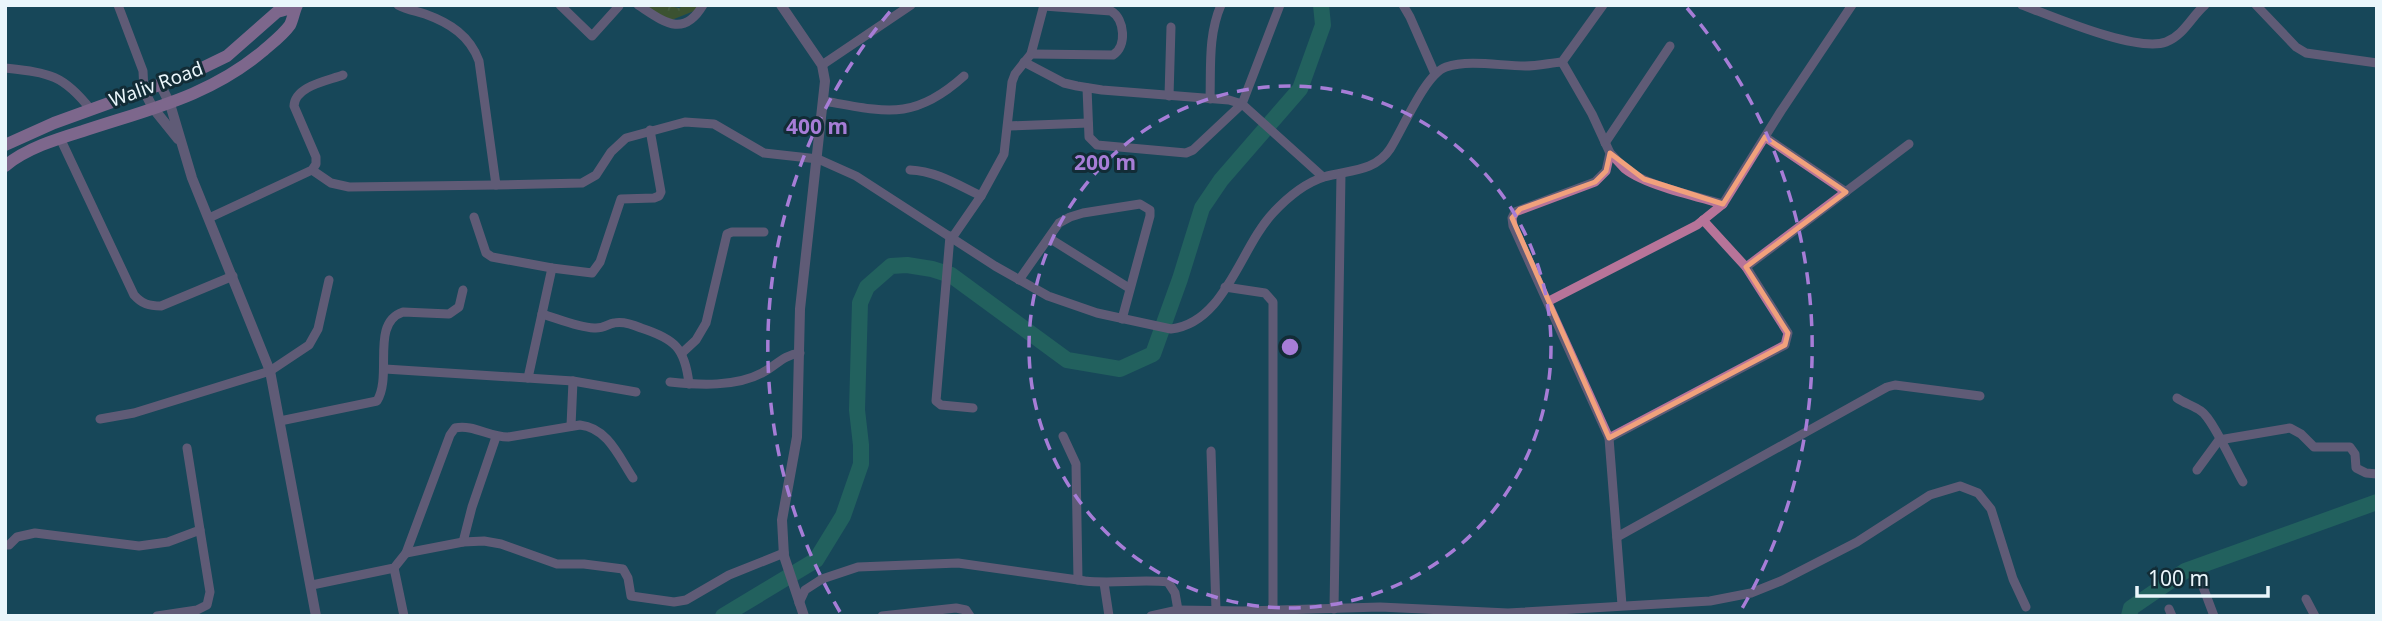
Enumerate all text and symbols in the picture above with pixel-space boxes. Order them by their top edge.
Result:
street label: Waliv Road [106,55,206,113]
text: 400 m [786,112,848,140]
text: 200 m [1074,148,1136,176]
centre of rings [1278,335,1302,359]
scale bar [2137,554,2268,598]
text: 100 m [2148,564,2209,592]

